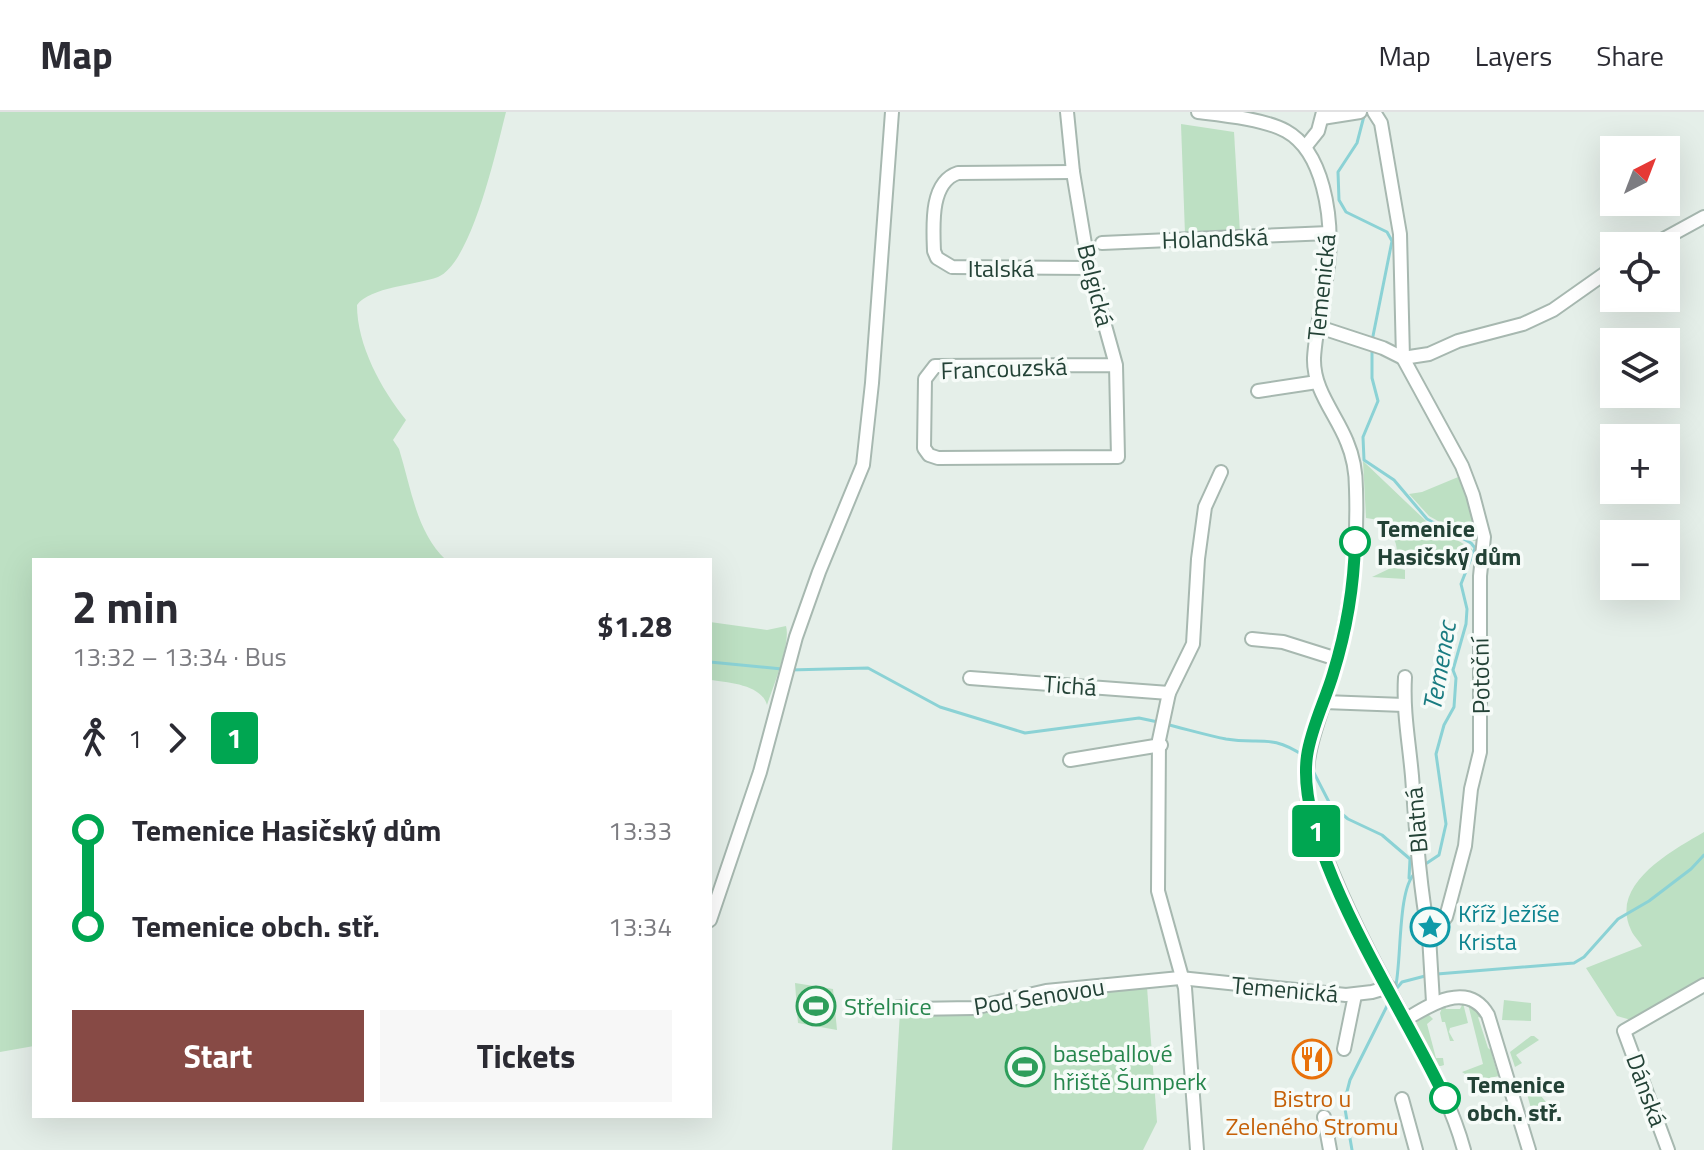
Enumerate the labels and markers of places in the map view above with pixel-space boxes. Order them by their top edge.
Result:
place label: Temenice Hasičský dům [1377,510,1521,574]
marker: Temenice Hasičský dům [1340,527,1370,557]
place label: Kříž Ježíše Krista [1458,895,1560,959]
place icon: Kříž Ježíše Krista [1409,906,1451,948]
sports icon: Střelnice [795,985,837,1027]
place label: Střelnice [844,988,932,1024]
place label: baseballové hřiště Šumperk [1053,1035,1207,1099]
restaurant icon: Bistro u Zeleného Stromu [1291,1038,1333,1080]
sports icon: baseballové hřiště Šumperk [1004,1046,1046,1088]
place label: Temenice obch. stř. [1467,1066,1565,1130]
place label: Bistro u Zeleného Stromu [1225,1080,1399,1144]
marker: Temenice obch. stř. [1430,1083,1460,1113]

